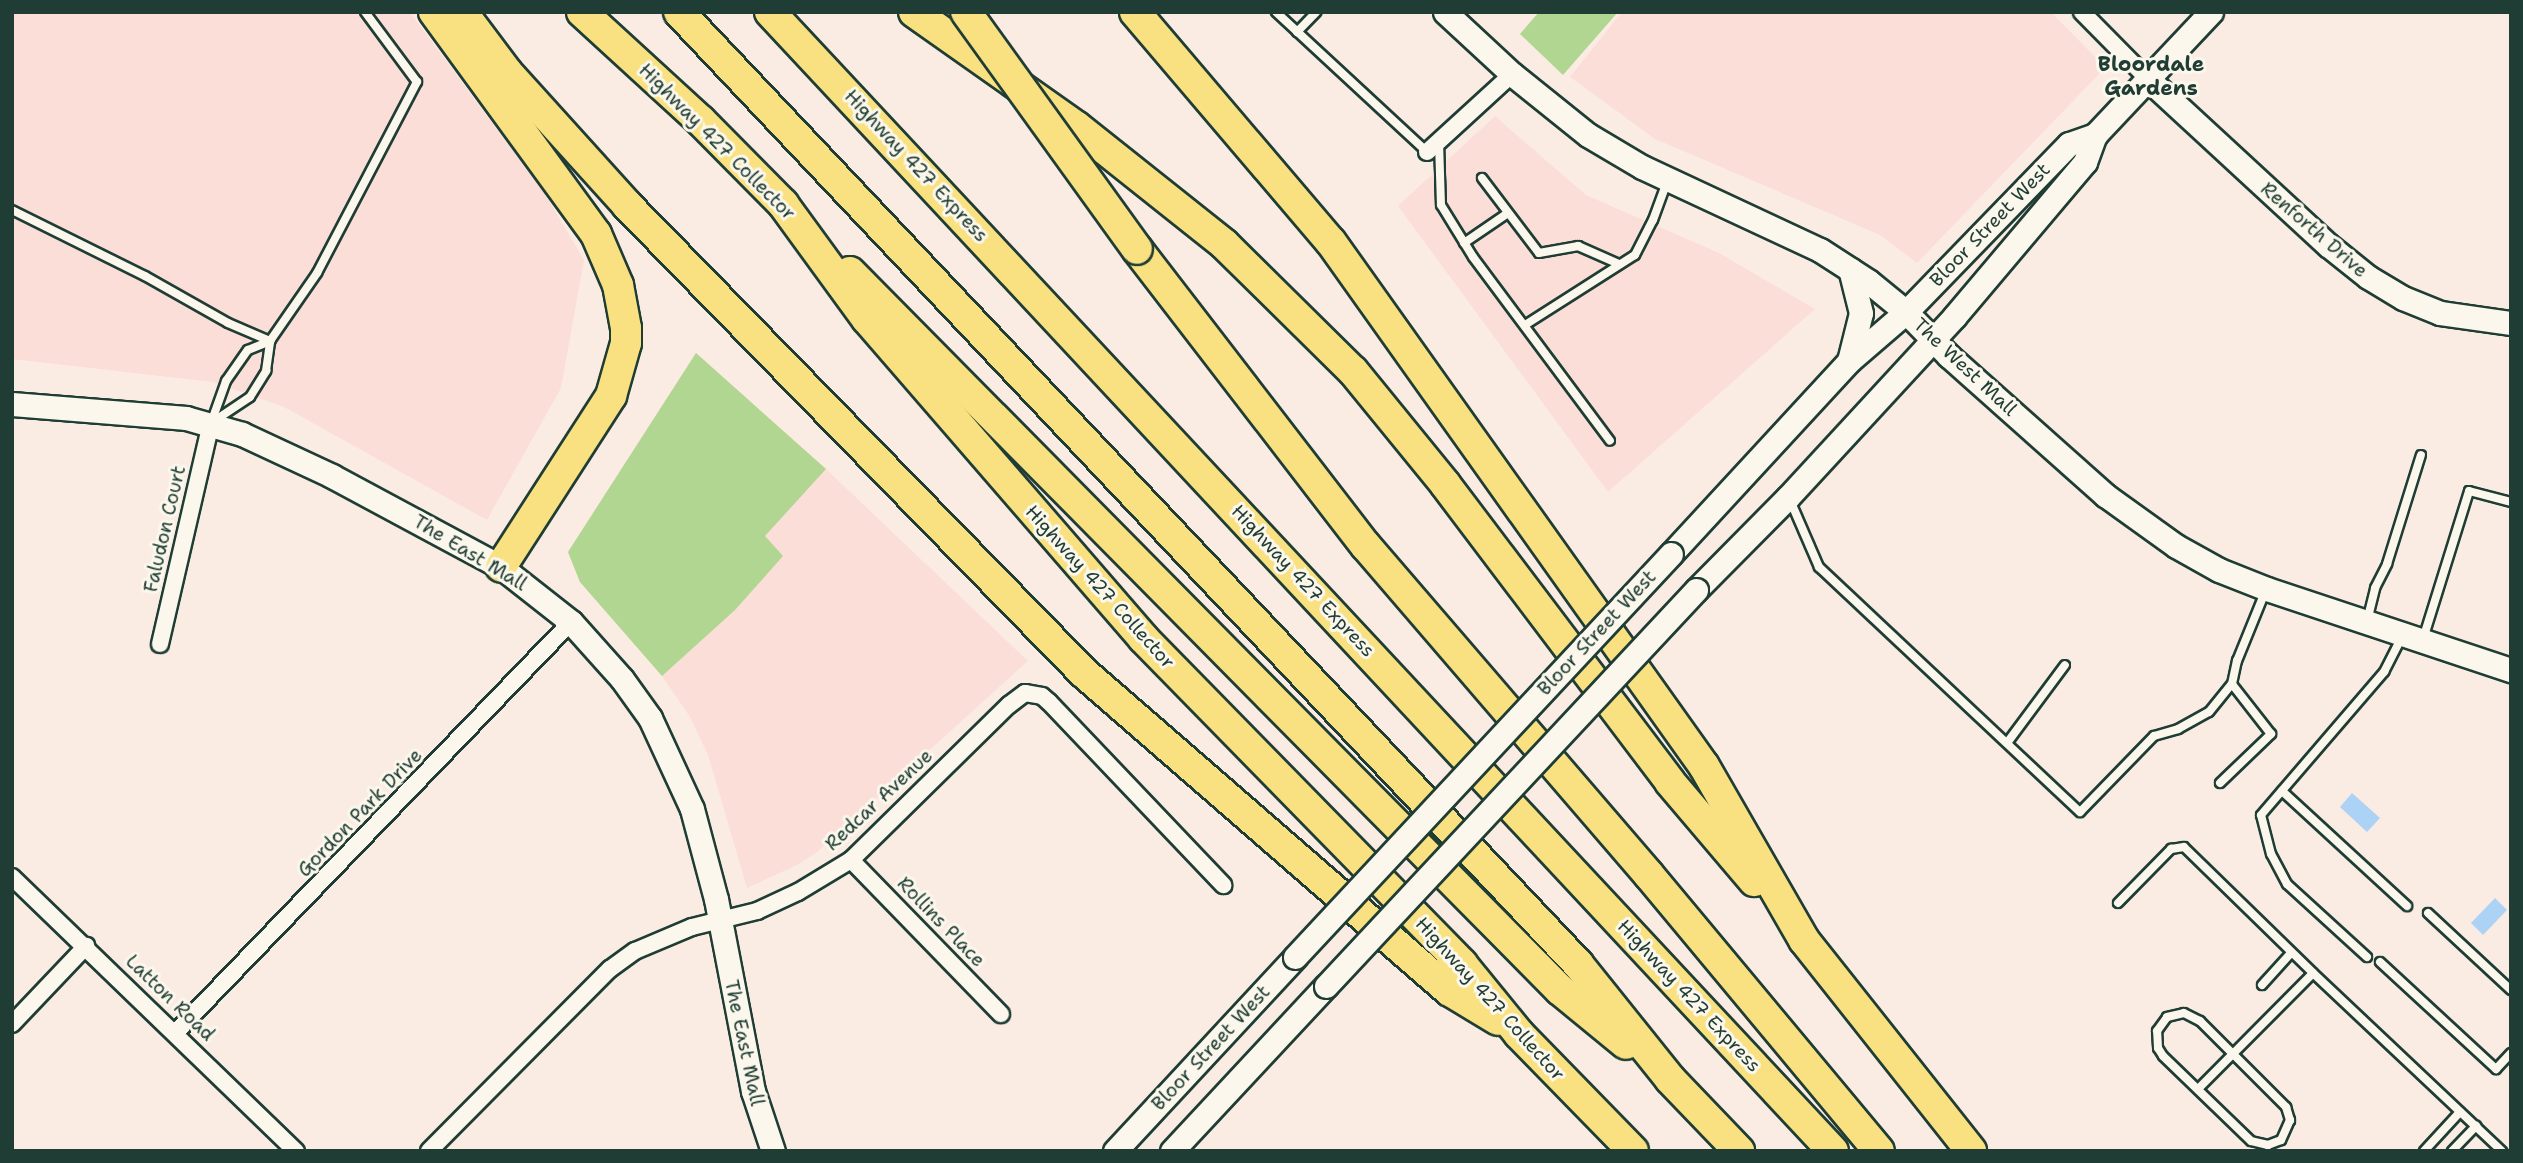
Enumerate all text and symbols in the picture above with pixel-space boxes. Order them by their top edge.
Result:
district label: Bloordale Gardens [2098,51,2204,101]
street label: Highway 427 Collector [634,59,800,225]
street label: Highway 427 Express [840,85,992,247]
street label: Bloor Street West [1925,158,2055,292]
street label: Renforth Drive [2256,178,2372,282]
street label: The West Mall [1909,313,2021,421]
street label: Faludon Court [139,463,191,595]
street label: Highway 427 Express [1227,500,1379,662]
street label: Highway 427 Collector [1021,501,1179,673]
street label: The East Mall [409,510,531,596]
street label: Bloor Street West [1533,566,1661,700]
street label: Gordon Park Drive [293,744,427,882]
street label: Redcar Avenue [821,745,937,855]
street label: Rollins Place [892,872,990,972]
street label: Highway 427 Collector [1411,913,1569,1085]
street label: Highway 427 Express [1613,915,1765,1077]
street label: Latton Road [121,950,219,1046]
street label: The East Mall [720,978,768,1108]
street label: Bloor Street West [1147,981,1275,1115]

